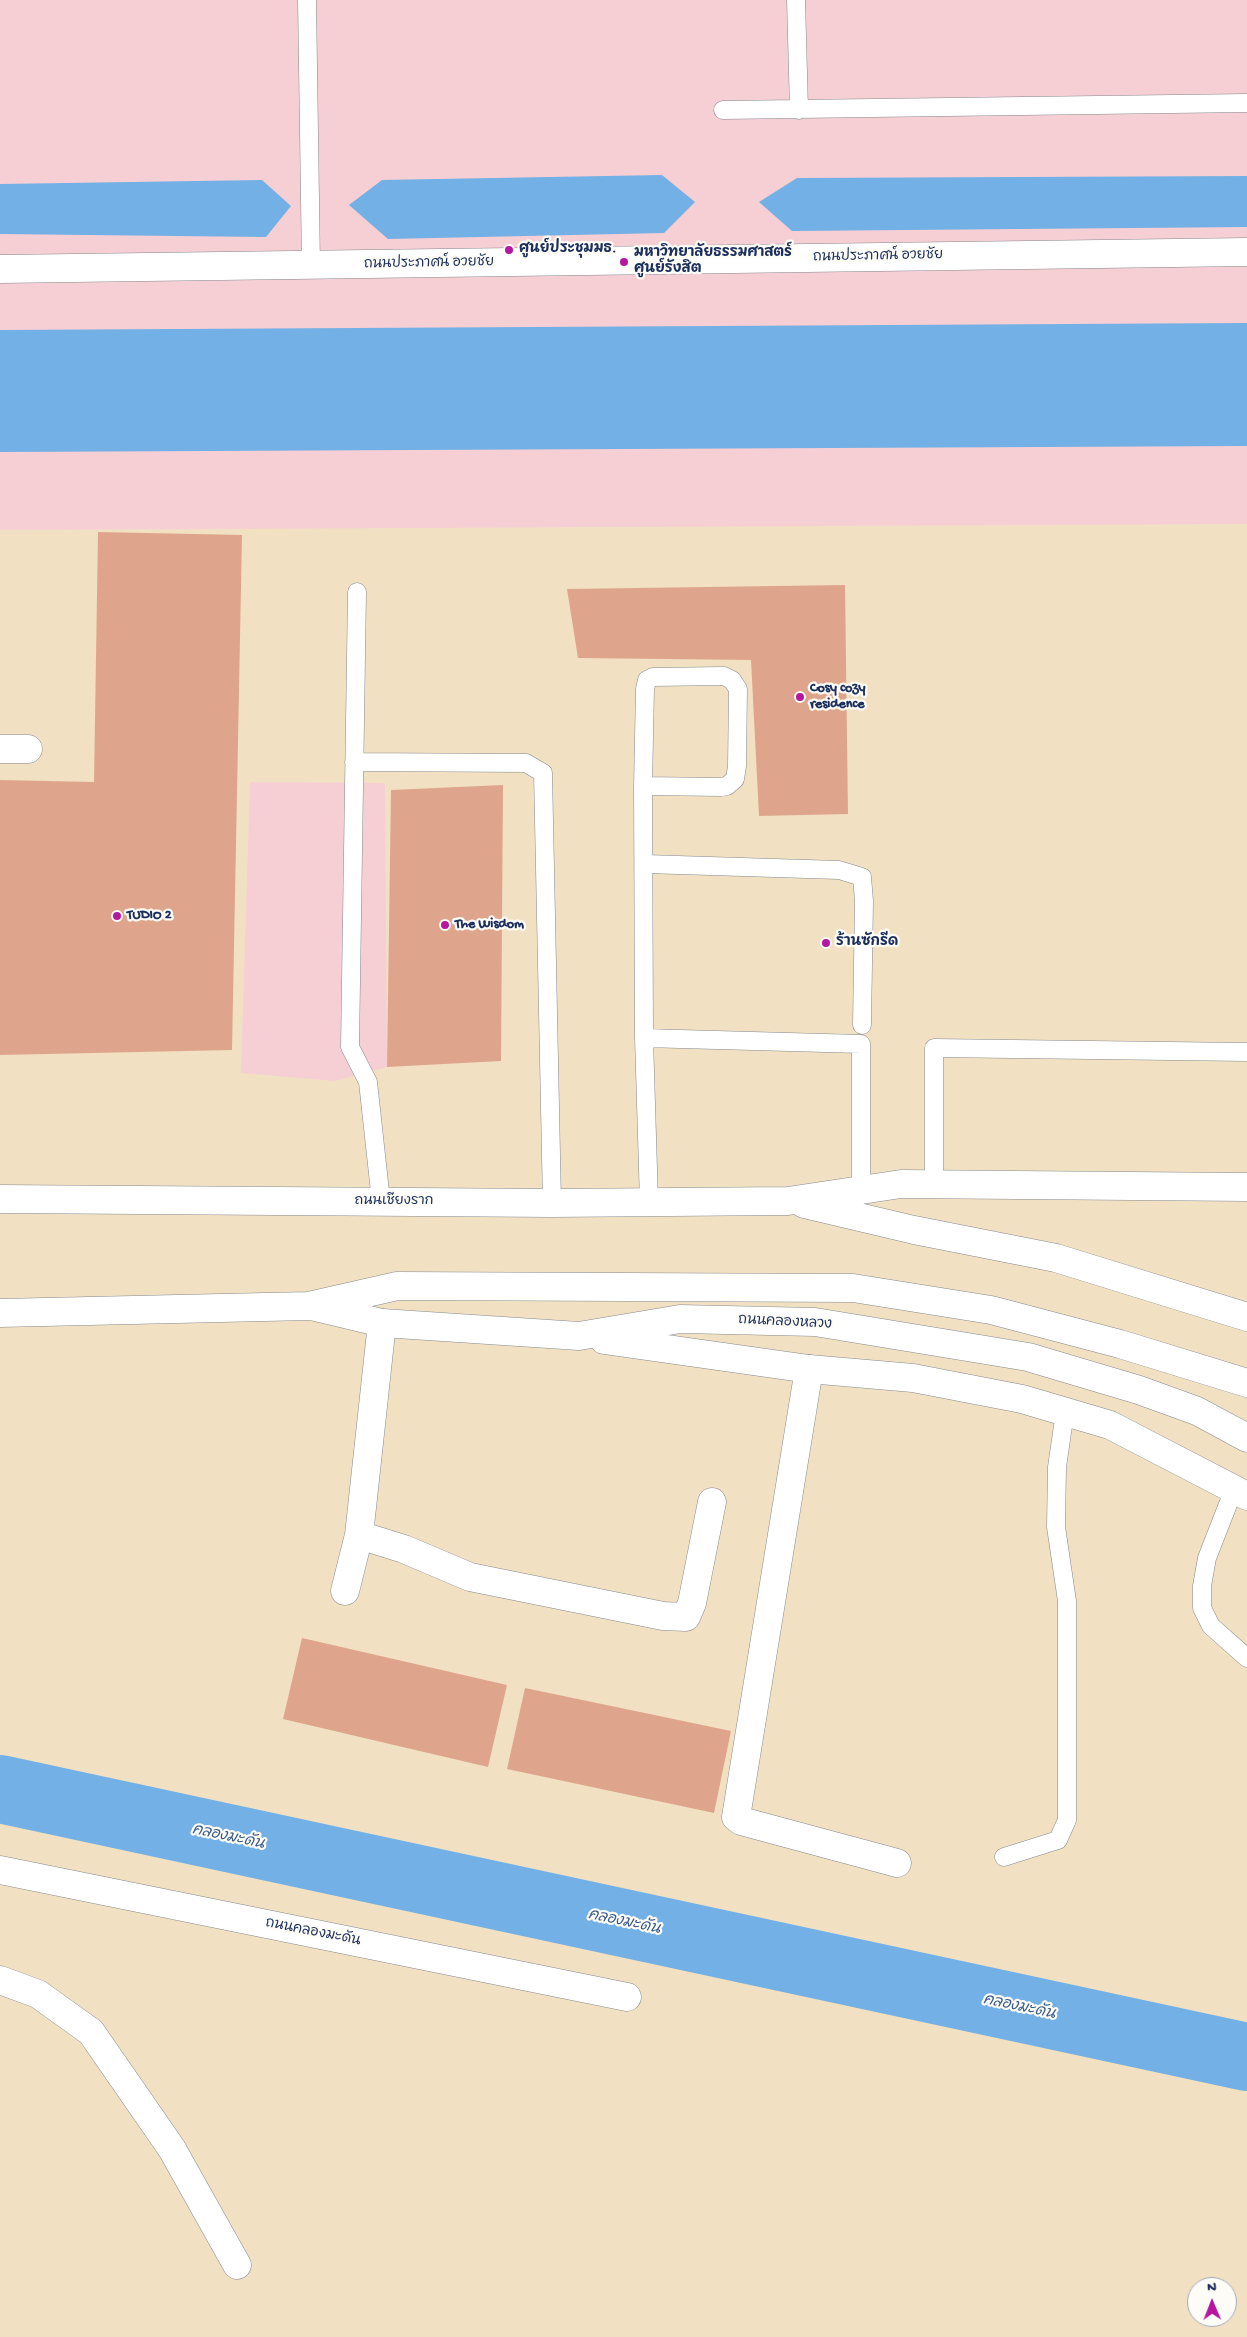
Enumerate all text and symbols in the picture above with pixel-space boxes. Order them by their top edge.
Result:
place label: ศูนย์ประชุมมธ. [519,242,616,258]
marker: ศูนย์ประชุมมธ. [503,244,515,256]
place label: มหาวิทยาลัยธรรมศาสตร์ ศูนย์รังสิต [634,246,792,278]
street label: ถนนประภาศน์ อวยชัย [813,247,943,267]
street label: ถนนประภาศน์ อวยชัย [364,254,494,274]
marker: มหาวิทยาลัยธรรมศาสตร์ ศูนย์รังสิต [618,256,630,268]
place label: Cosy cozy residence [810,681,865,714]
marker: Cosy cozy residence [794,691,806,703]
place label: TUDIO 2 [127,908,172,924]
marker: TUDIO 2 [111,910,123,922]
place label: The Wisdom [455,917,524,933]
marker: The Wisdom [439,919,451,931]
place label: ร้านซักรีด [836,935,898,951]
marker: ร้านซักรีด [820,937,832,949]
street label: ถนนเชียงราก [354,1194,434,1210]
street label: ถนนคลองหลวง [738,1312,832,1334]
water label: คลองมะดัน [190,1822,266,1854]
water label: คลองมะดัน [586,1907,662,1939]
street label: ถนนคลองมะดัน [264,1916,362,1950]
water label: คลองมะดัน [981,1992,1057,2024]
north arrow [1187,2277,1237,2327]
text: N [1207,2279,1216,2296]

